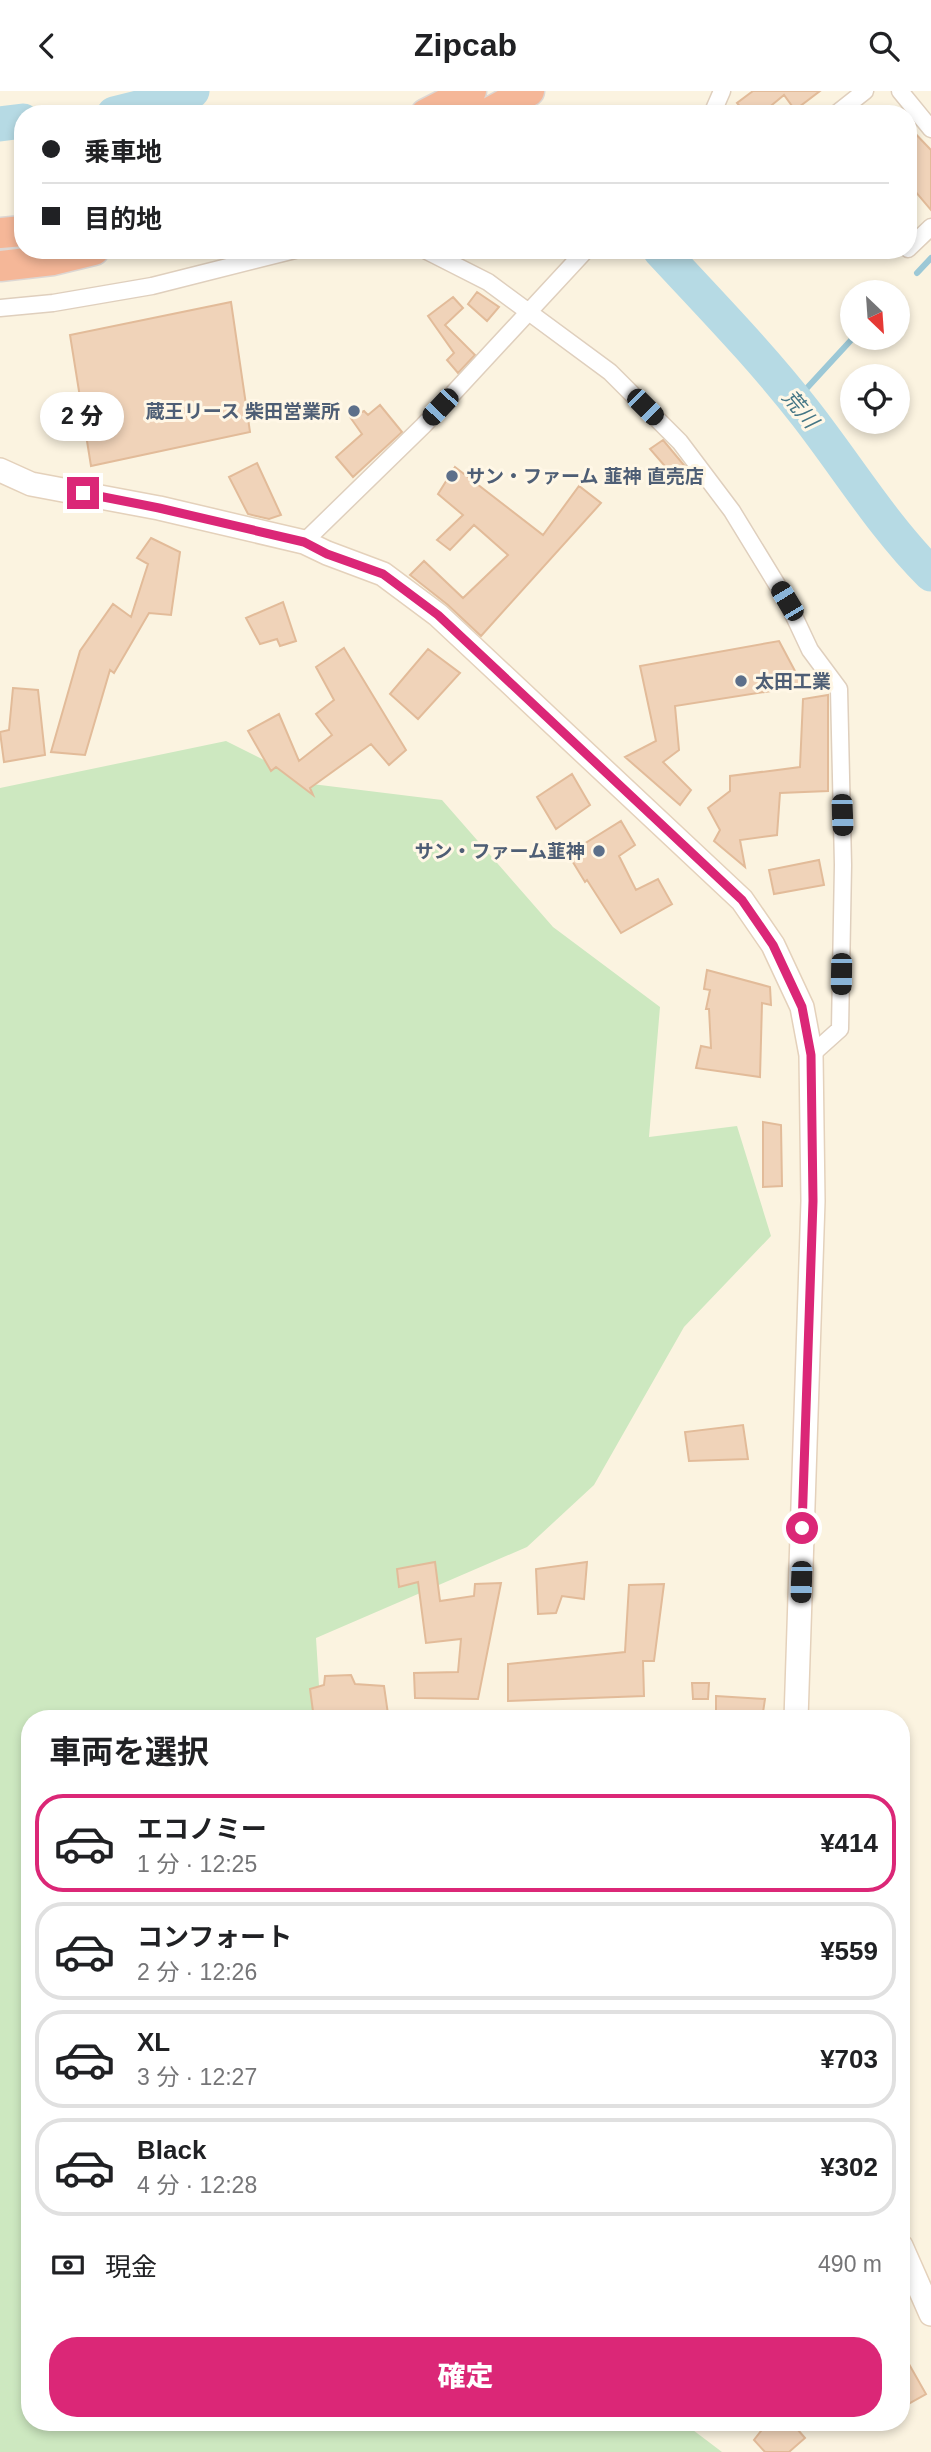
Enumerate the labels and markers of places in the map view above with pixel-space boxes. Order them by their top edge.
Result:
place label: 蔵王リース 柴田営業所 [146,401,340,422]
marker: 蔵王リース 柴田営業所 [346,403,362,419]
place label: サン・ファーム 韮神 直売店 [466,466,704,487]
marker: サン・ファーム 韮神 直売店 [444,468,460,484]
place label: 太田工業 [755,671,831,692]
marker: 太田工業 [733,673,749,689]
place label: サン・ファーム韮神 [415,841,585,862]
marker: サン・ファーム韮神 [591,843,607,859]

